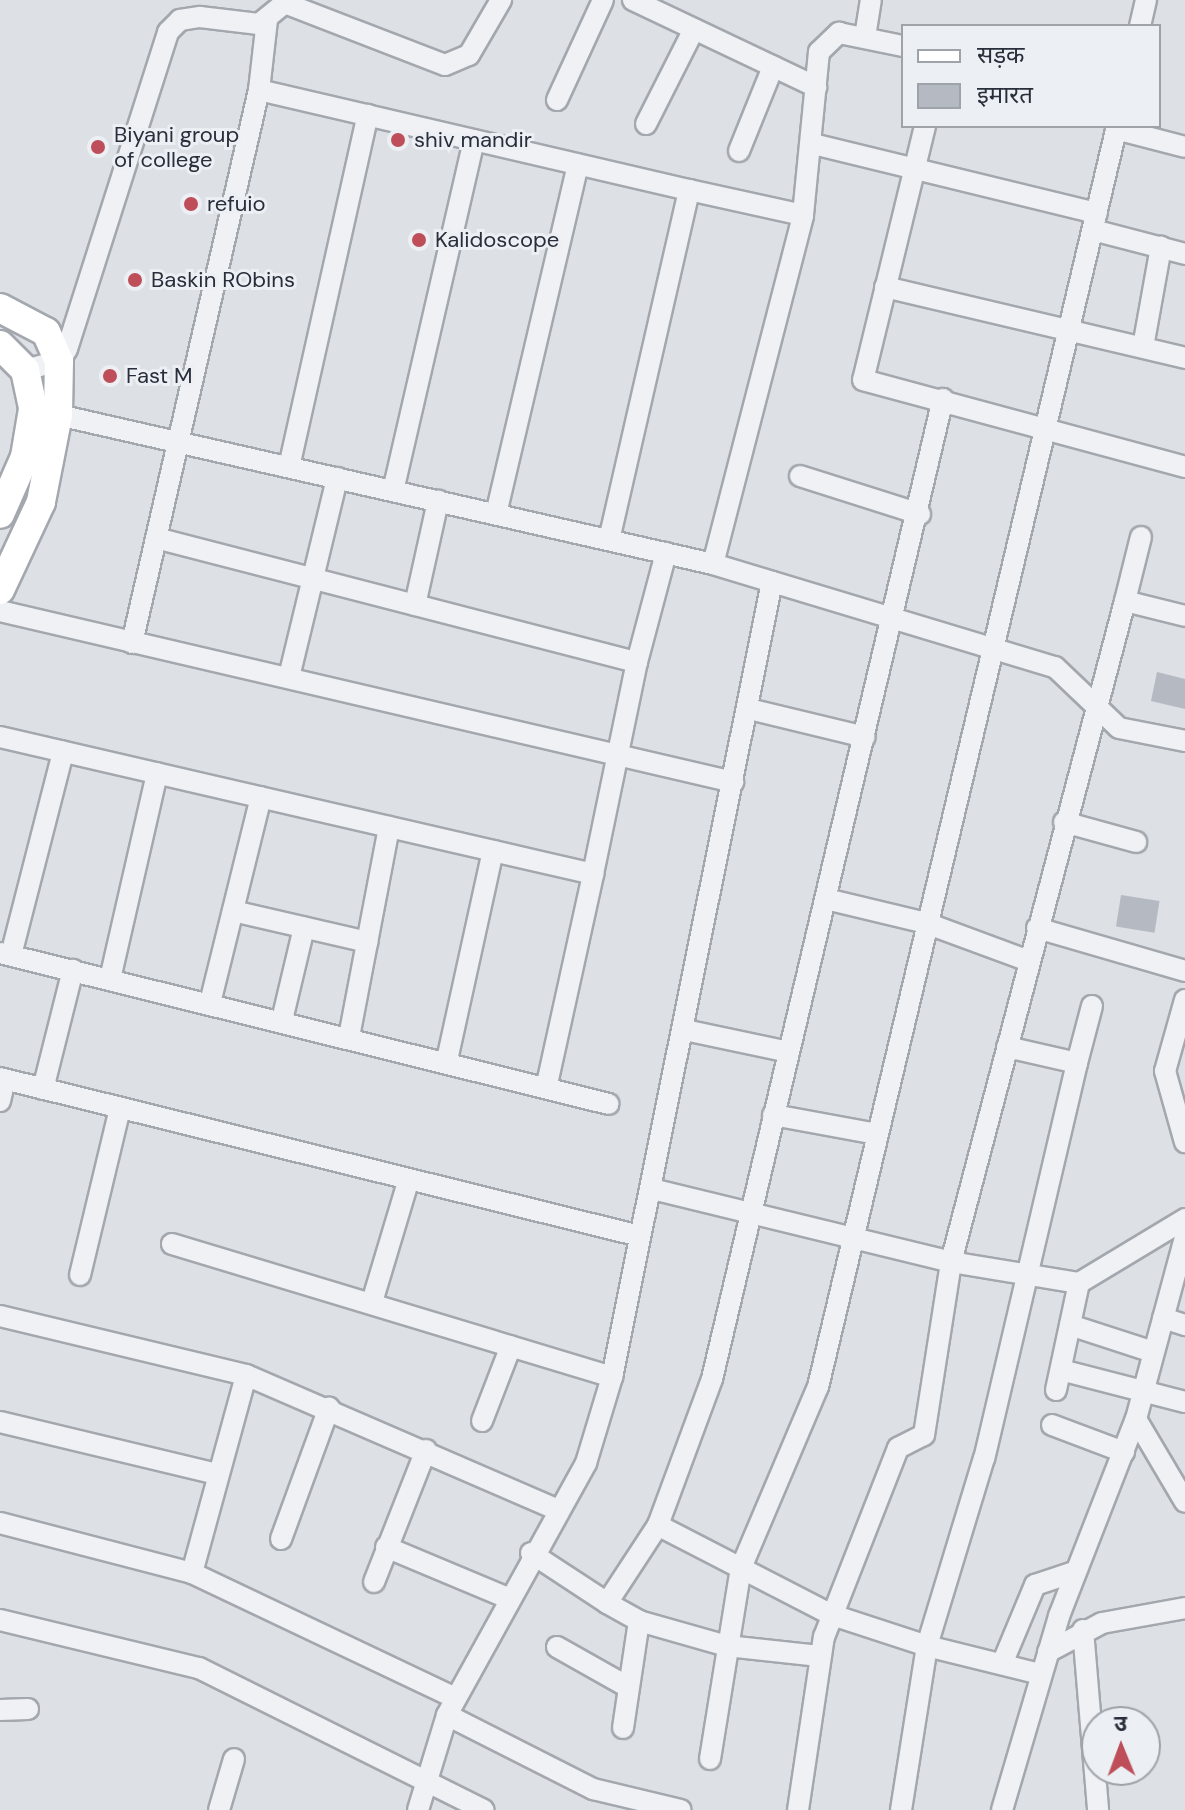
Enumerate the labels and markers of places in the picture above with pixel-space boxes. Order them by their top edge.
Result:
place label: Biyani group of college [114,121,239,172]
place label: shiv mandir [414,127,532,153]
marker: shiv mandir [389,131,407,149]
marker: Biyani group of college [89,138,107,156]
place label: refuio [207,191,266,217]
marker: refuio [182,195,200,213]
place label: Kalidoscope [435,227,559,253]
marker: Kalidoscope [410,231,428,249]
place label: Baskin RObins [151,267,295,293]
marker: Baskin RObins [126,271,144,289]
place label: Fast M [126,363,193,389]
marker: Fast M [101,367,119,385]

